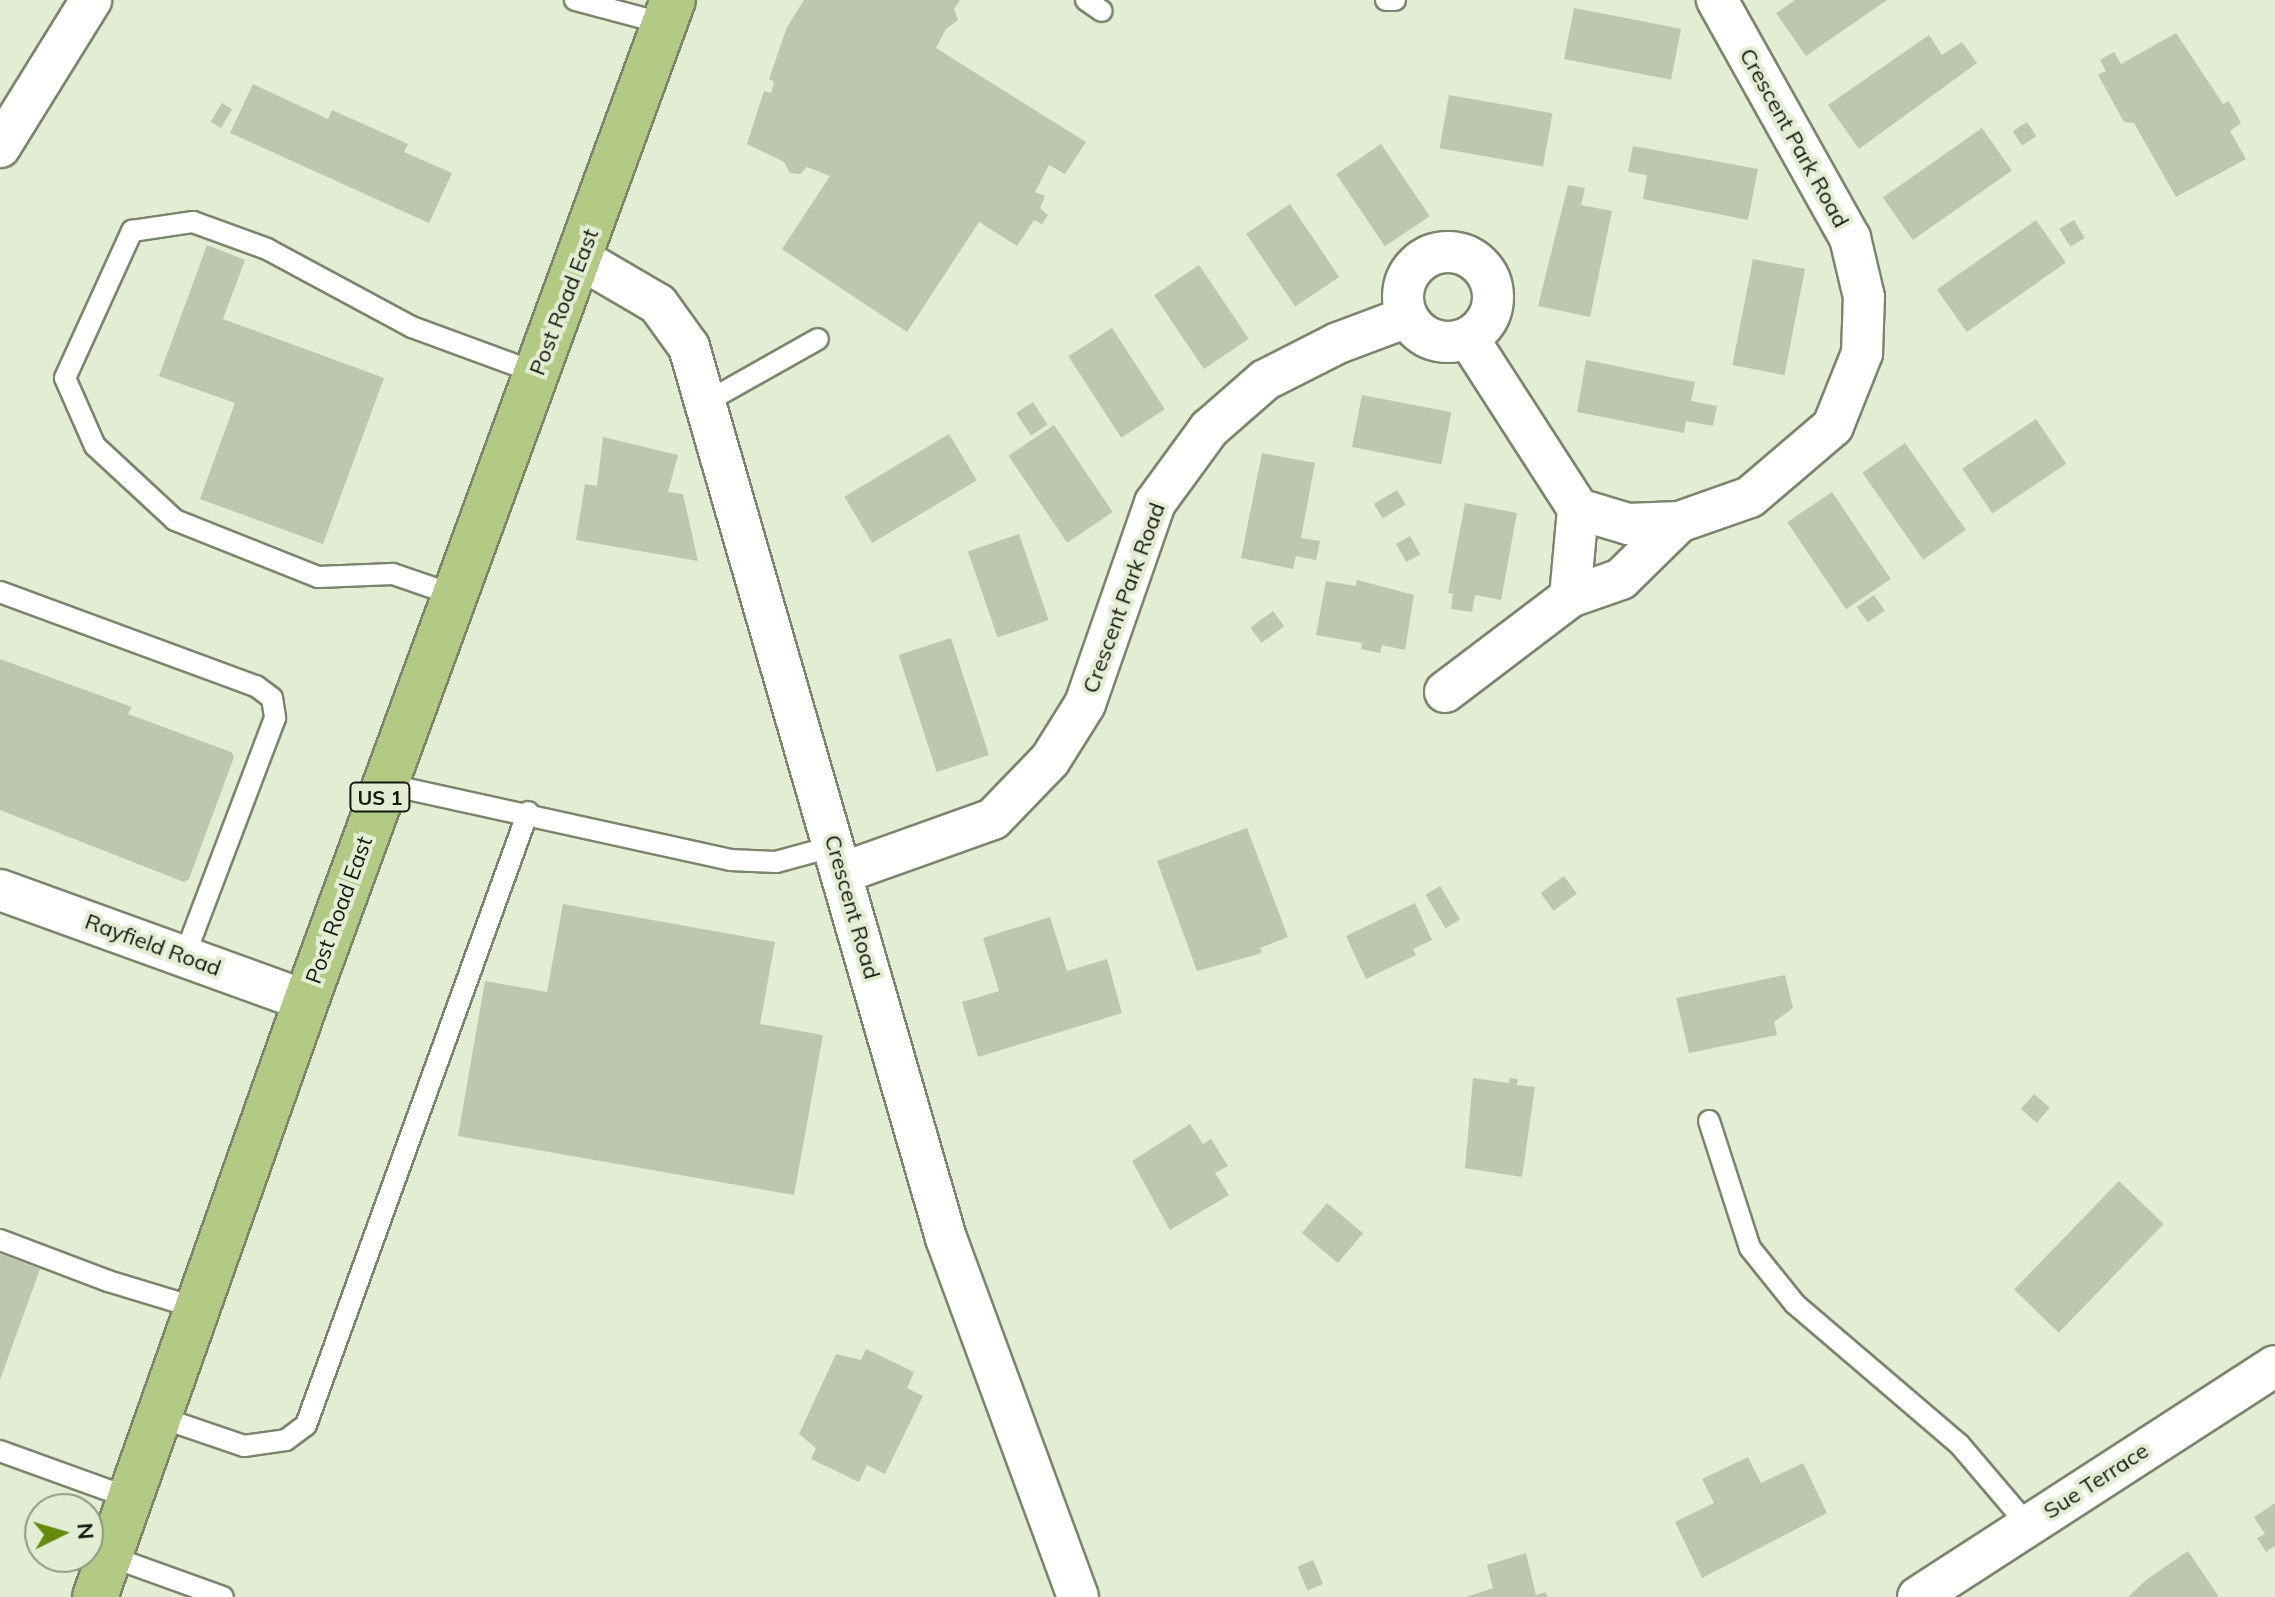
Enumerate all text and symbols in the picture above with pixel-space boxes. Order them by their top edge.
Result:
street label: Crescent Park Road [1734,44,1854,232]
street label: Post Road East [524,225,604,379]
street label: Crescent Park Road [1077,499,1171,697]
road number: US 1 [348,781,412,813]
street label: Crescent Road [819,832,885,982]
street label: Post Road East [300,833,378,987]
street label: Rayfield Road [81,908,225,982]
street label: Sue Terrace [2039,1437,2153,1525]
north arrow [24,1493,104,1573]
text: N [71,1522,101,1541]

